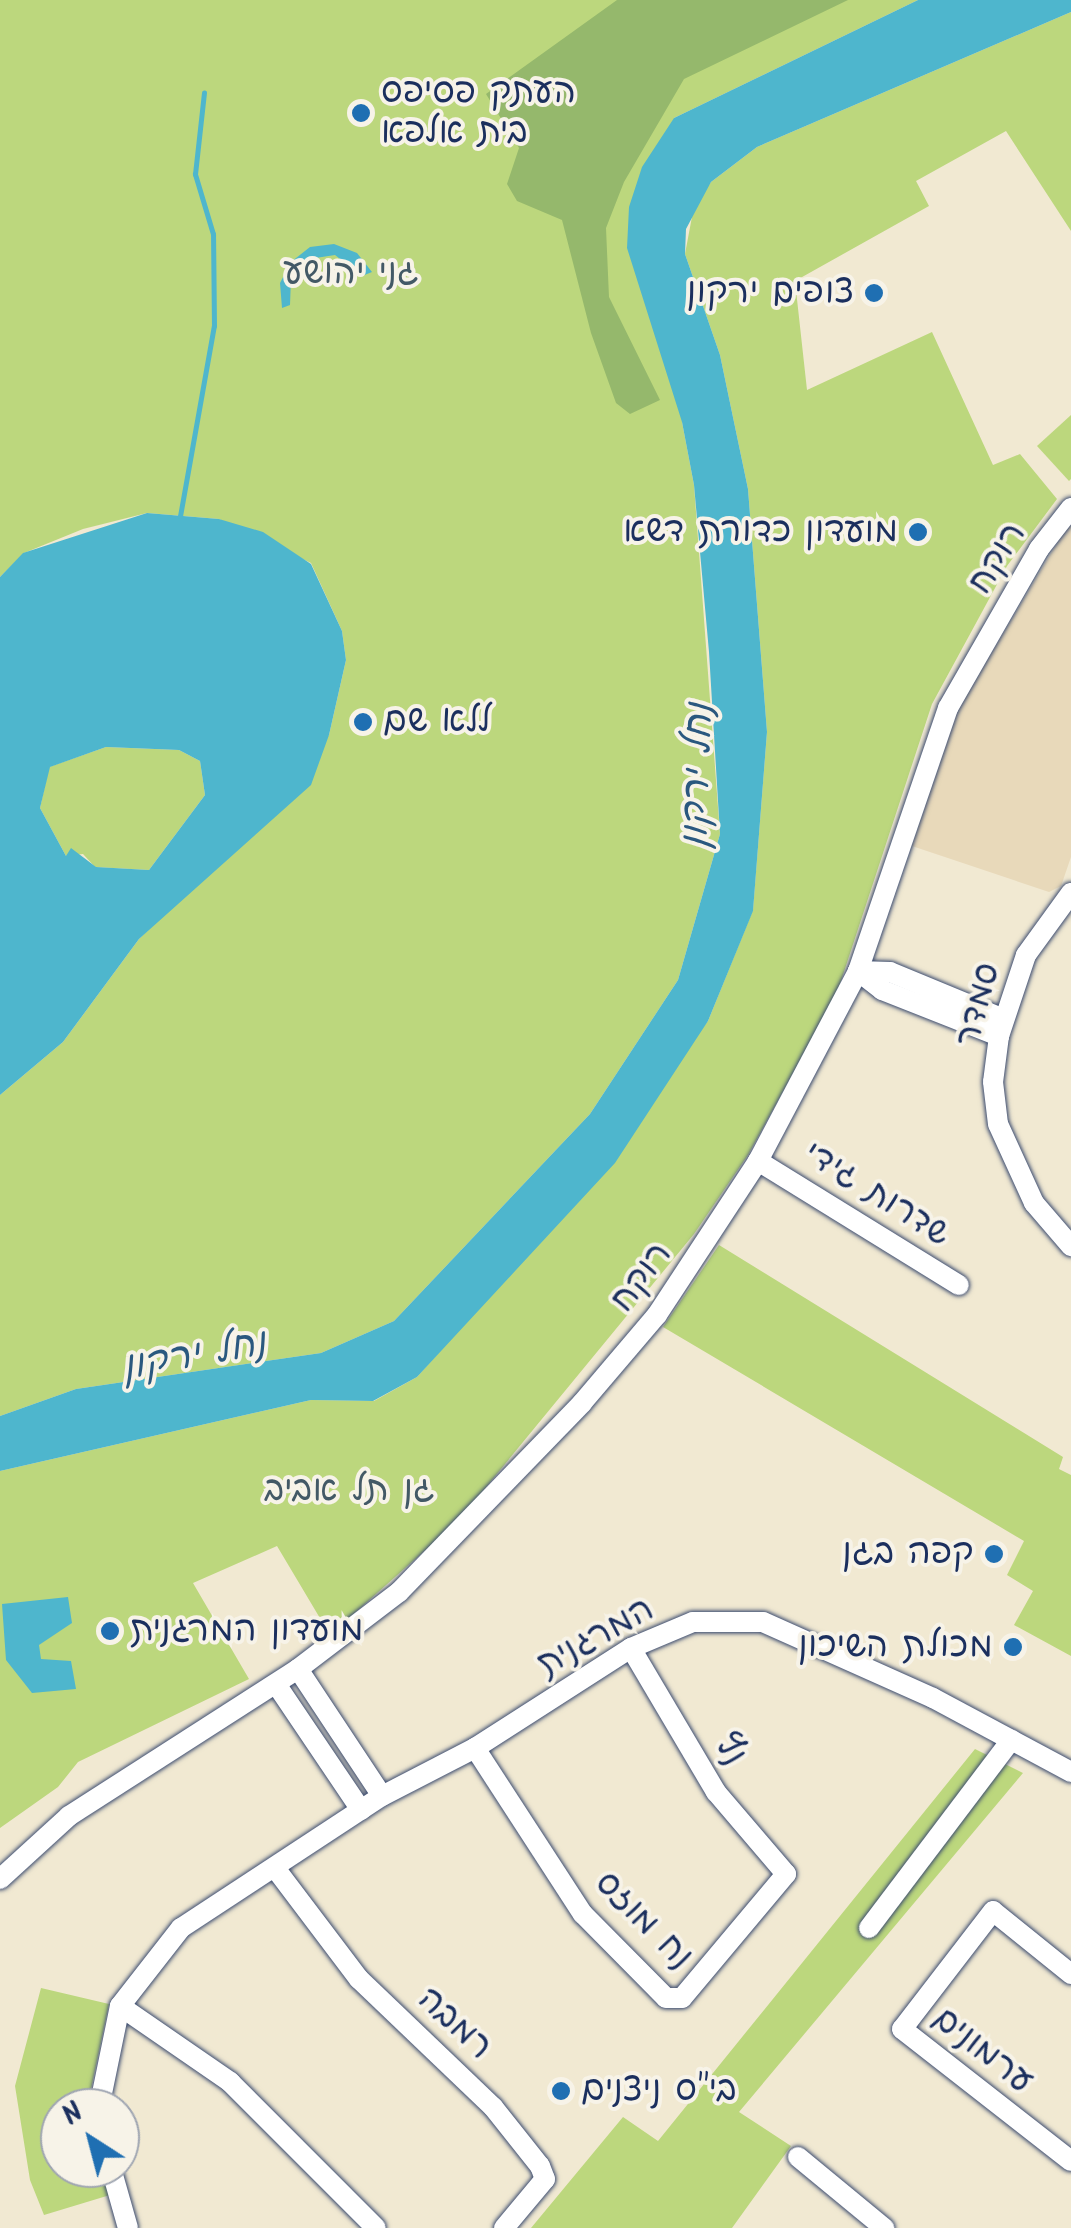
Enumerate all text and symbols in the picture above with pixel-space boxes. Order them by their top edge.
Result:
place label: העתק פסיפס בית אלפא [381,72,576,154]
marker: העתק פסיפס בית אלפא [350,102,372,124]
park label: גני יהושע [283,253,419,295]
place label: צופים ירקון [686,272,854,314]
marker: צופים ירקון [863,282,885,304]
place label: מועדון כדורת דשא [623,511,898,553]
street label: רוקח [960,515,1036,603]
marker: מועדון כדורת דשא [907,521,929,543]
place label: ללא שם [383,701,491,743]
water label: נחל ירקון [674,703,724,849]
marker: ללא שם [352,711,374,733]
street label: סמדר [948,959,1010,1051]
street label: שדרות גידי [795,1133,957,1257]
street label: רוקח [602,1235,682,1321]
water label: נחל ירקון [119,1322,269,1392]
park label: גן תל אביב [263,1470,435,1512]
place label: קפה בגן [842,1533,974,1575]
marker: קפה בגן [983,1543,1005,1565]
street label: המרגנית [530,1589,662,1687]
place label: מועדון המרגנית [130,1610,364,1652]
marker: מועדון המרגנית [99,1620,121,1642]
place label: מכולת השיכון [798,1626,993,1668]
marker: מכולת השיכון [1002,1636,1024,1658]
street label: נץ [703,1727,755,1773]
street label: נח מוזס [585,1863,701,1979]
street label: רמבה [408,1979,500,2069]
street label: ערמונים [923,1999,1041,2103]
place label: בי"ס ניצנים [581,2070,737,2112]
marker: בי"ס ניצנים [550,2080,572,2102]
north arrow [40,2088,140,2188]
text: N [53,2092,94,2138]

